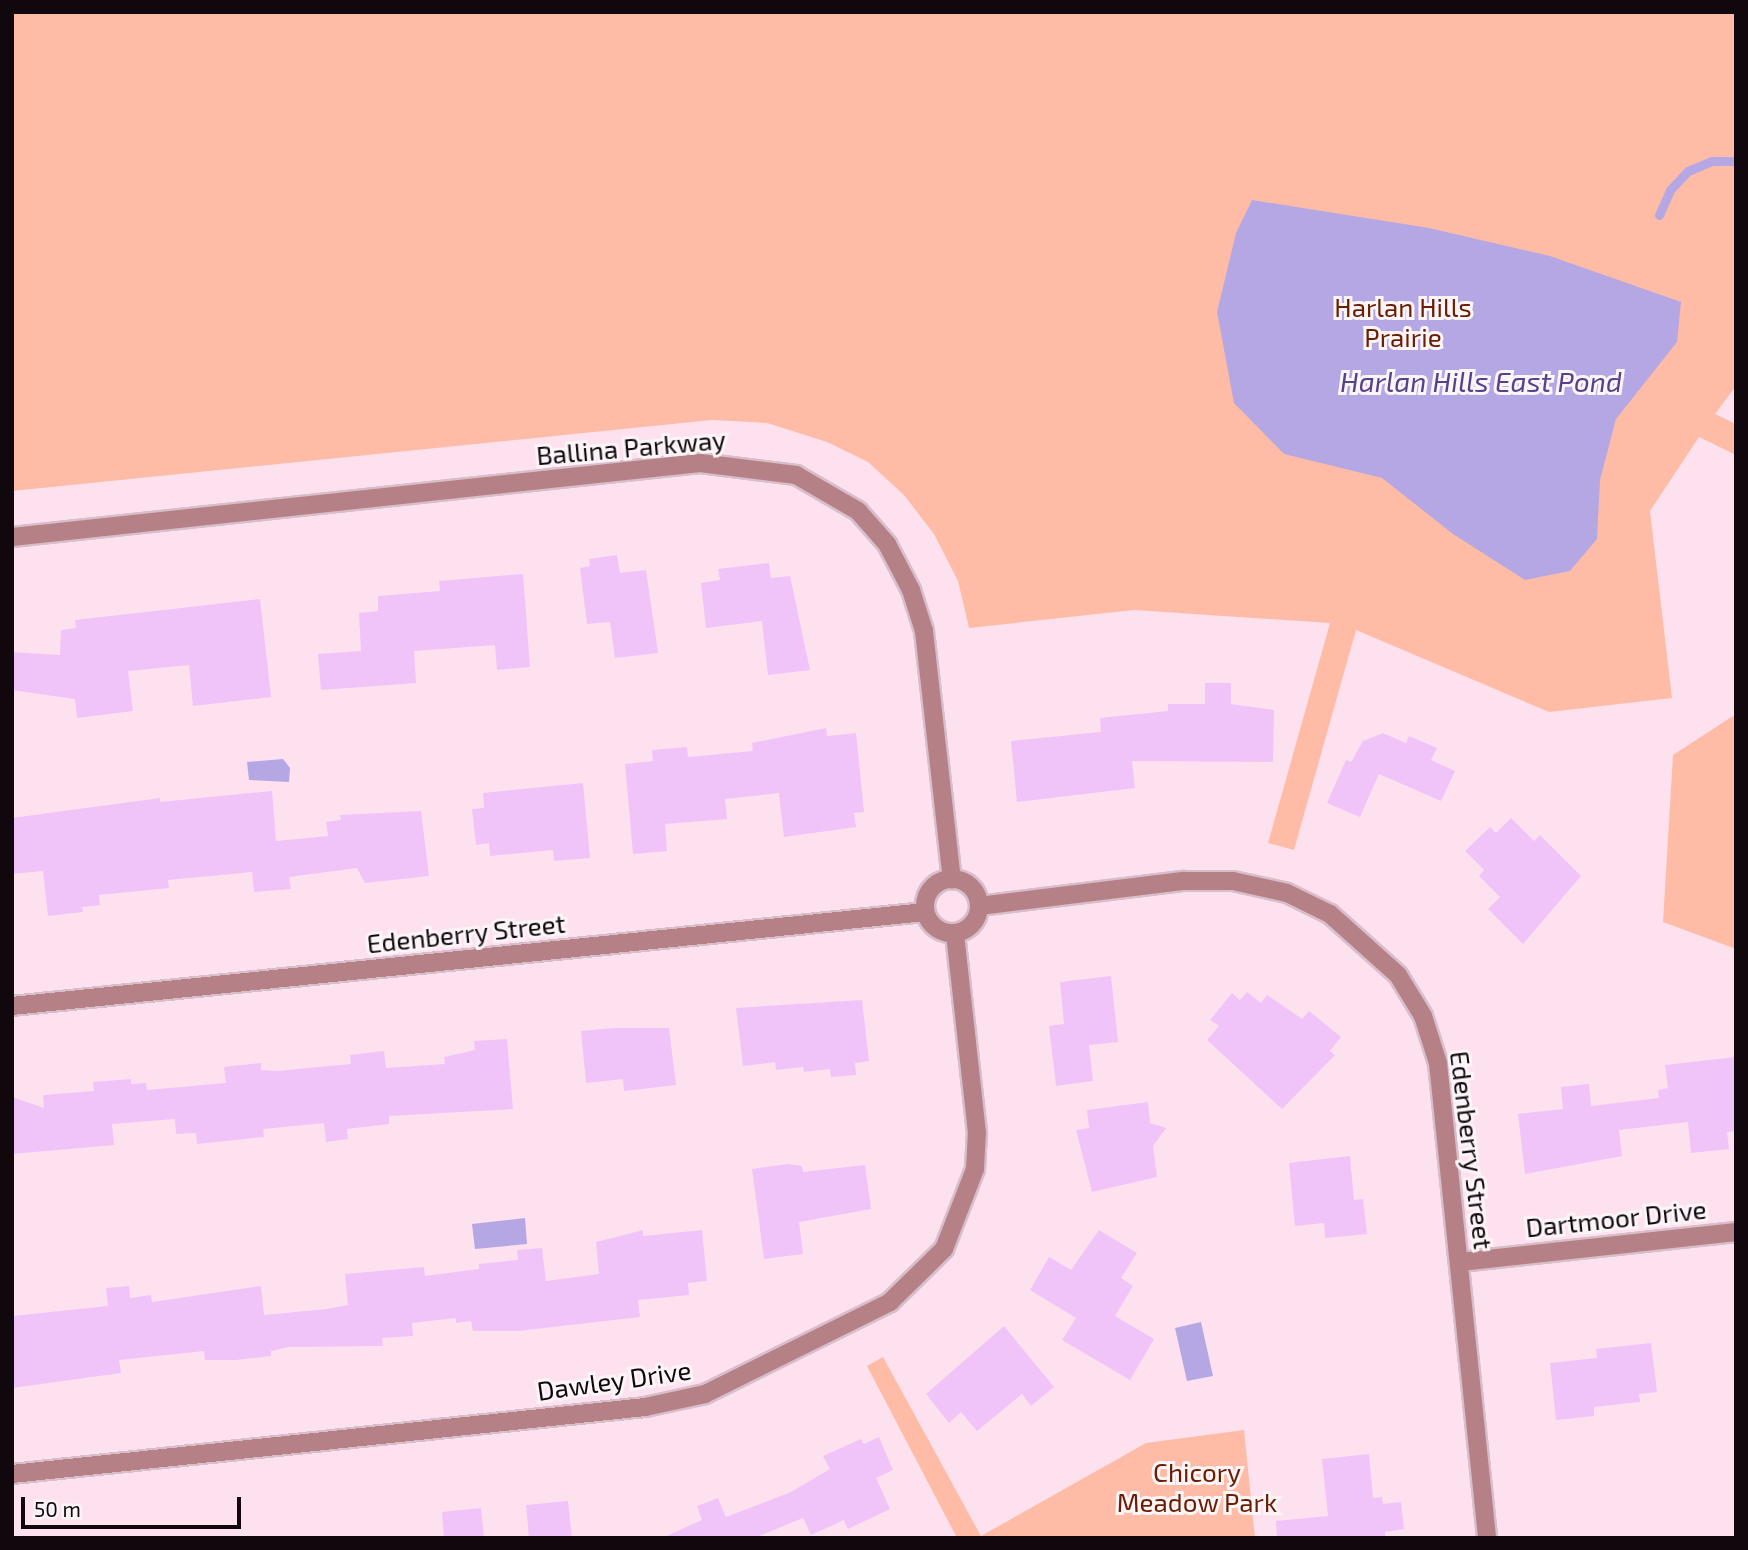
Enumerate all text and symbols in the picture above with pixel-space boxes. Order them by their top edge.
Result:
park label: Harlan Hills Prairie [1334,291,1472,352]
water label: Harlan Hills East Pond [1340,364,1622,398]
street label: Ballina Parkway [535,423,727,471]
street label: Edenberry Street [365,907,567,959]
street label: Edenberry Street [1444,1049,1500,1251]
street label: Dartmoor Drive [1524,1193,1708,1243]
street label: Dawley Drive [535,1354,693,1406]
park label: Chicory Meadow Park [1116,1456,1278,1518]
scale bar [24,1484,245,1528]
text: 50 m [34,1496,81,1521]

